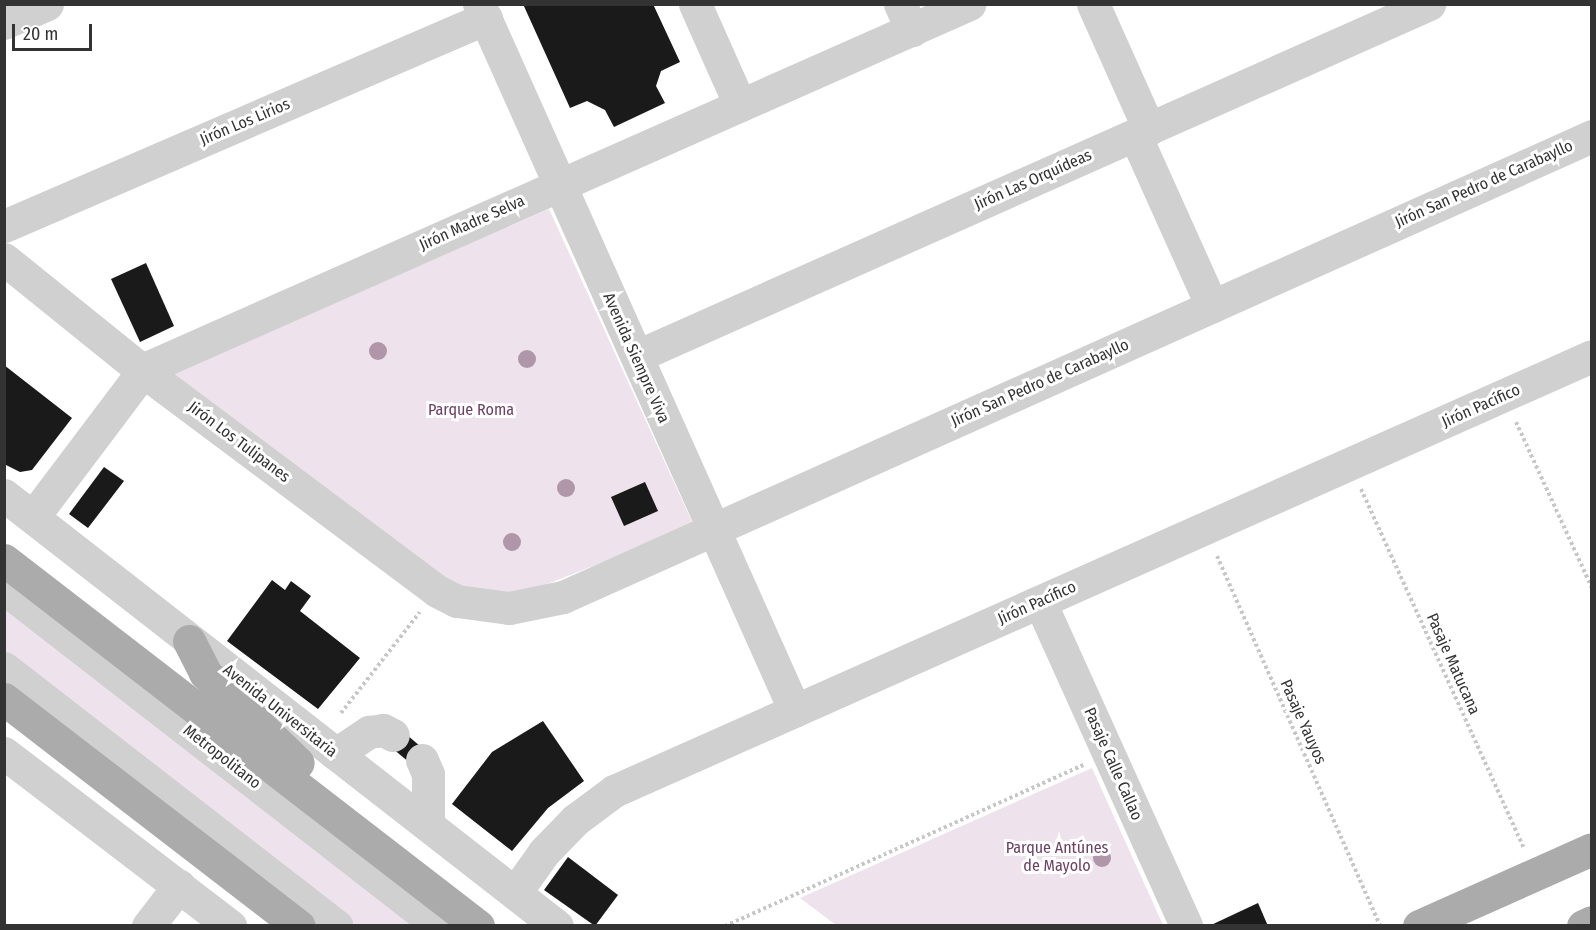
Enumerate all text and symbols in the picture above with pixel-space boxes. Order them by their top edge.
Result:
scale bar [15,12,94,50]
text: 20 m [23,23,58,45]
street label: Jirón Los Lirios [197,94,293,150]
street label: Jirón San Pedro de Carabayllo [1392,136,1576,232]
street label: Jirón Las Orquídeas [971,146,1095,214]
street label: Jirón Madre Selva [416,191,528,255]
street label: Avenida Siempre Viva [599,290,673,426]
street label: Jirón San Pedro de Carabayllo [948,335,1132,431]
street label: Jirón Pacífico [1439,380,1523,432]
street label: Jirón Los Tulipanes [184,397,294,487]
park label: Parque Roma [428,400,514,420]
street label: Jirón Pacífico [995,577,1079,629]
street label: Pasaje Matucana [1422,610,1484,718]
street label: Avenida Universitaria [219,660,341,762]
street label: Pasaje Yauyos [1276,677,1330,767]
street label: Pasaje Calle Callao [1080,705,1146,823]
street label: Metropolitano [179,721,265,793]
park label: Parque Antúnes de Mayolo [1006,838,1108,876]

